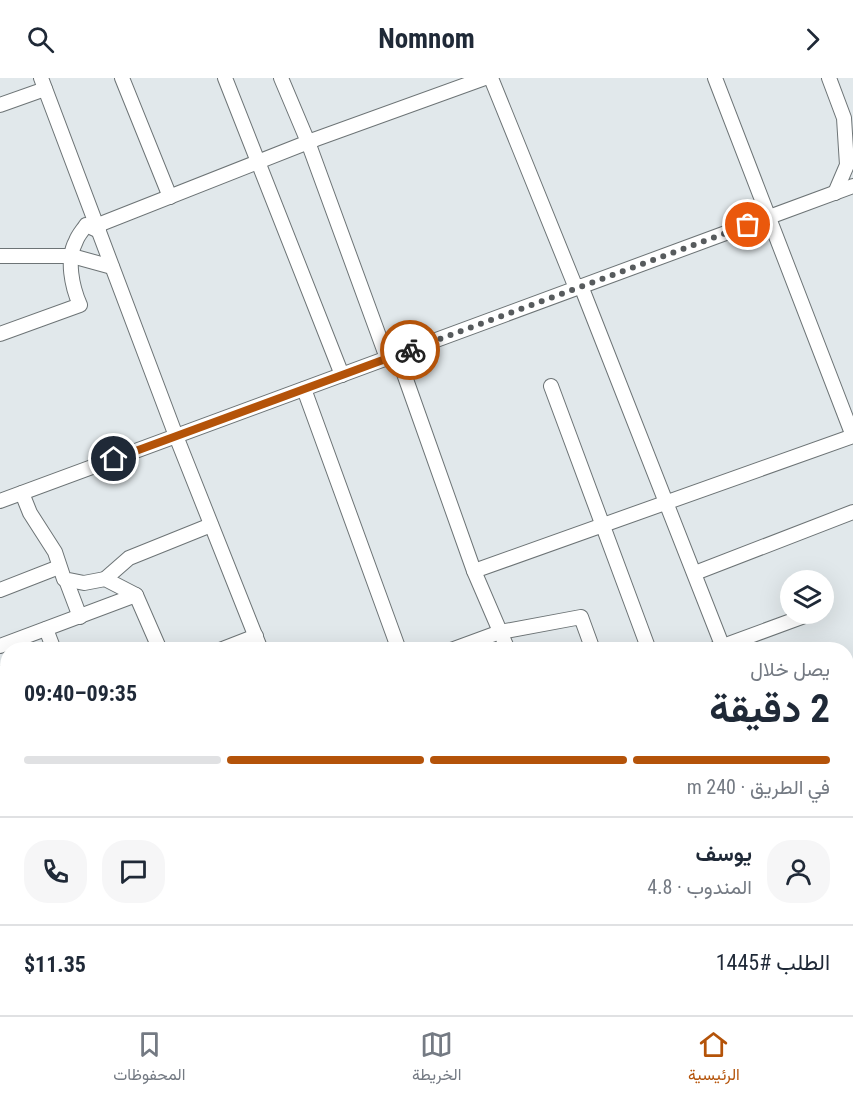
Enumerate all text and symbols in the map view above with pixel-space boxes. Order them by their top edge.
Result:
icon: search [24,23,57,56]
text: Nomnom [378,23,475,55]
icon: forward [796,23,829,56]
pin [722,199,773,250]
icon: bag [731,208,764,241]
courier [380,320,440,380]
icon: bike [394,334,427,367]
pin [88,433,139,484]
icon: home [97,442,130,475]
map controls [780,570,834,624]
button: layers [780,570,834,624]
text: يصل خلال [750,657,830,681]
text: 09:35–09:40 [24,681,137,706]
text: 2 دقيقة [709,686,830,732]
text: في الطريق · 240 m [687,775,830,799]
button: phone [24,840,87,903]
button: chat [102,840,165,903]
button: person [767,840,830,903]
text: يوسف [696,841,752,866]
text: المندوب · 4.8 [647,875,752,899]
text: الطلب #1445 [716,950,830,975]
text: $11.35 [24,952,86,977]
tab: المحفوظات [113,1028,185,1089]
tab: الخريطة [412,1028,461,1089]
tab: الرئيسية [688,1028,740,1089]

